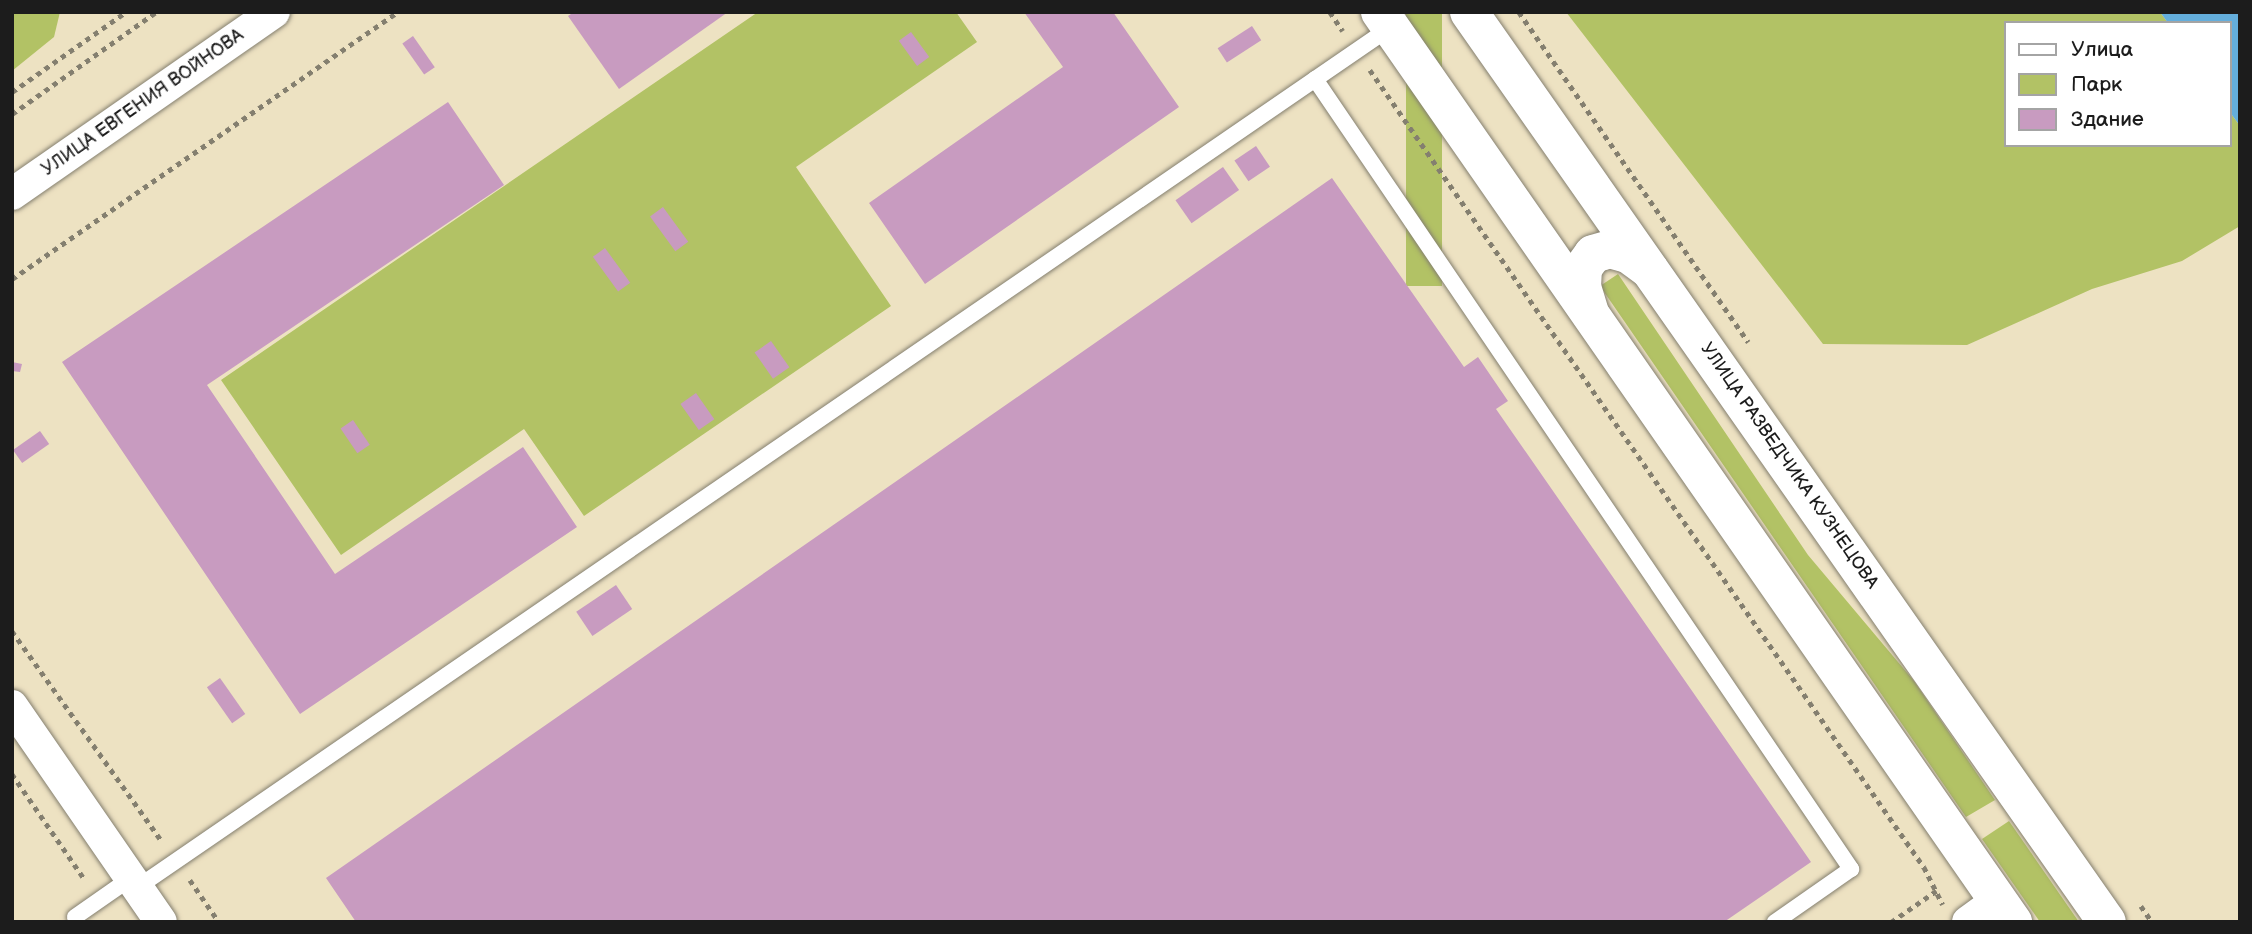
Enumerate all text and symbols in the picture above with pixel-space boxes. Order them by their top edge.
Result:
legend [2004,21,2231,147]
street label: УЛИЦА ЕВГЕНИЯ ВОЙНОВА [38,25,248,181]
text: Улица [2071,37,2133,62]
text: Парк [2071,72,2122,97]
text: Здание [2071,107,2144,132]
street label: УЛИЦА РАЗВЕДЧИКА КУЗНЕЦОВА [1695,339,1883,593]

